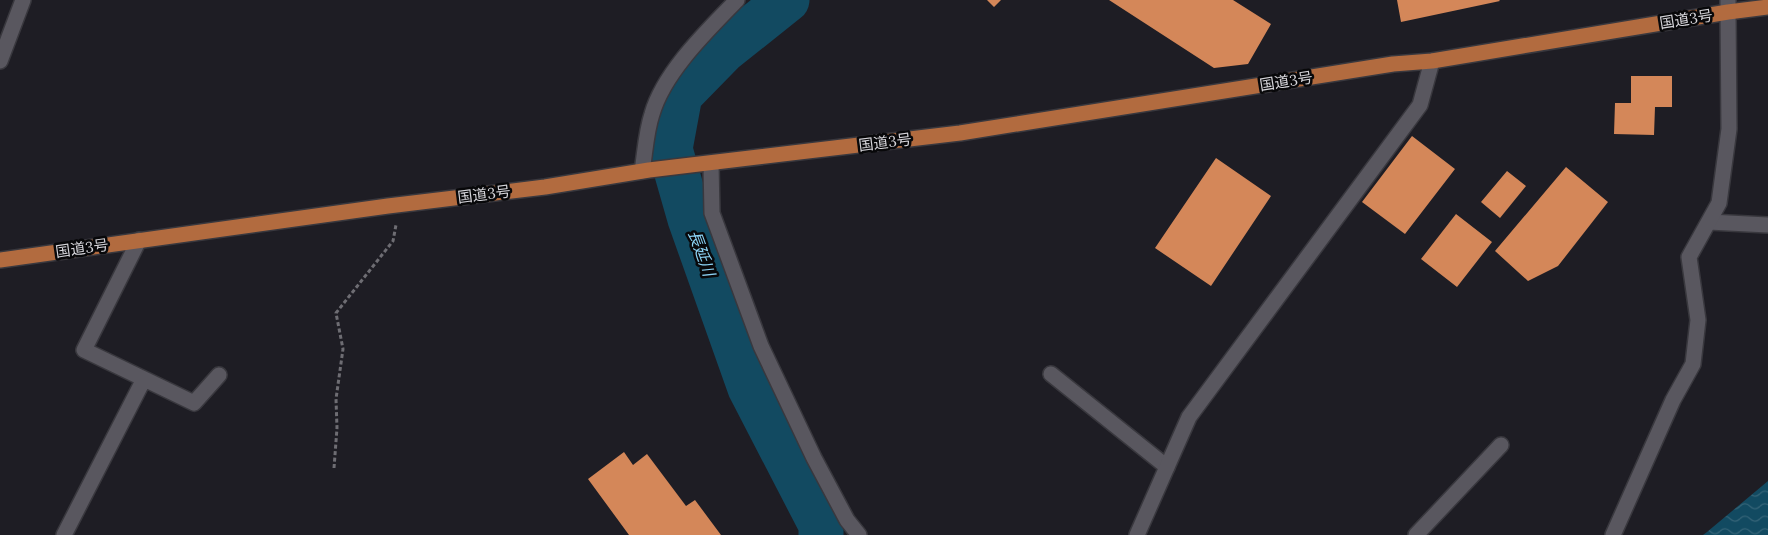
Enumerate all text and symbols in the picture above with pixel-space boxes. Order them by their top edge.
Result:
street label: 国道3号 [1658,5,1714,33]
street label: 国道3号 [1258,67,1314,95]
street label: 国道3号 [857,129,913,155]
street label: 国道3号 [456,181,512,207]
water label: 長延川 [684,227,720,281]
street label: 国道3号 [54,235,110,261]

